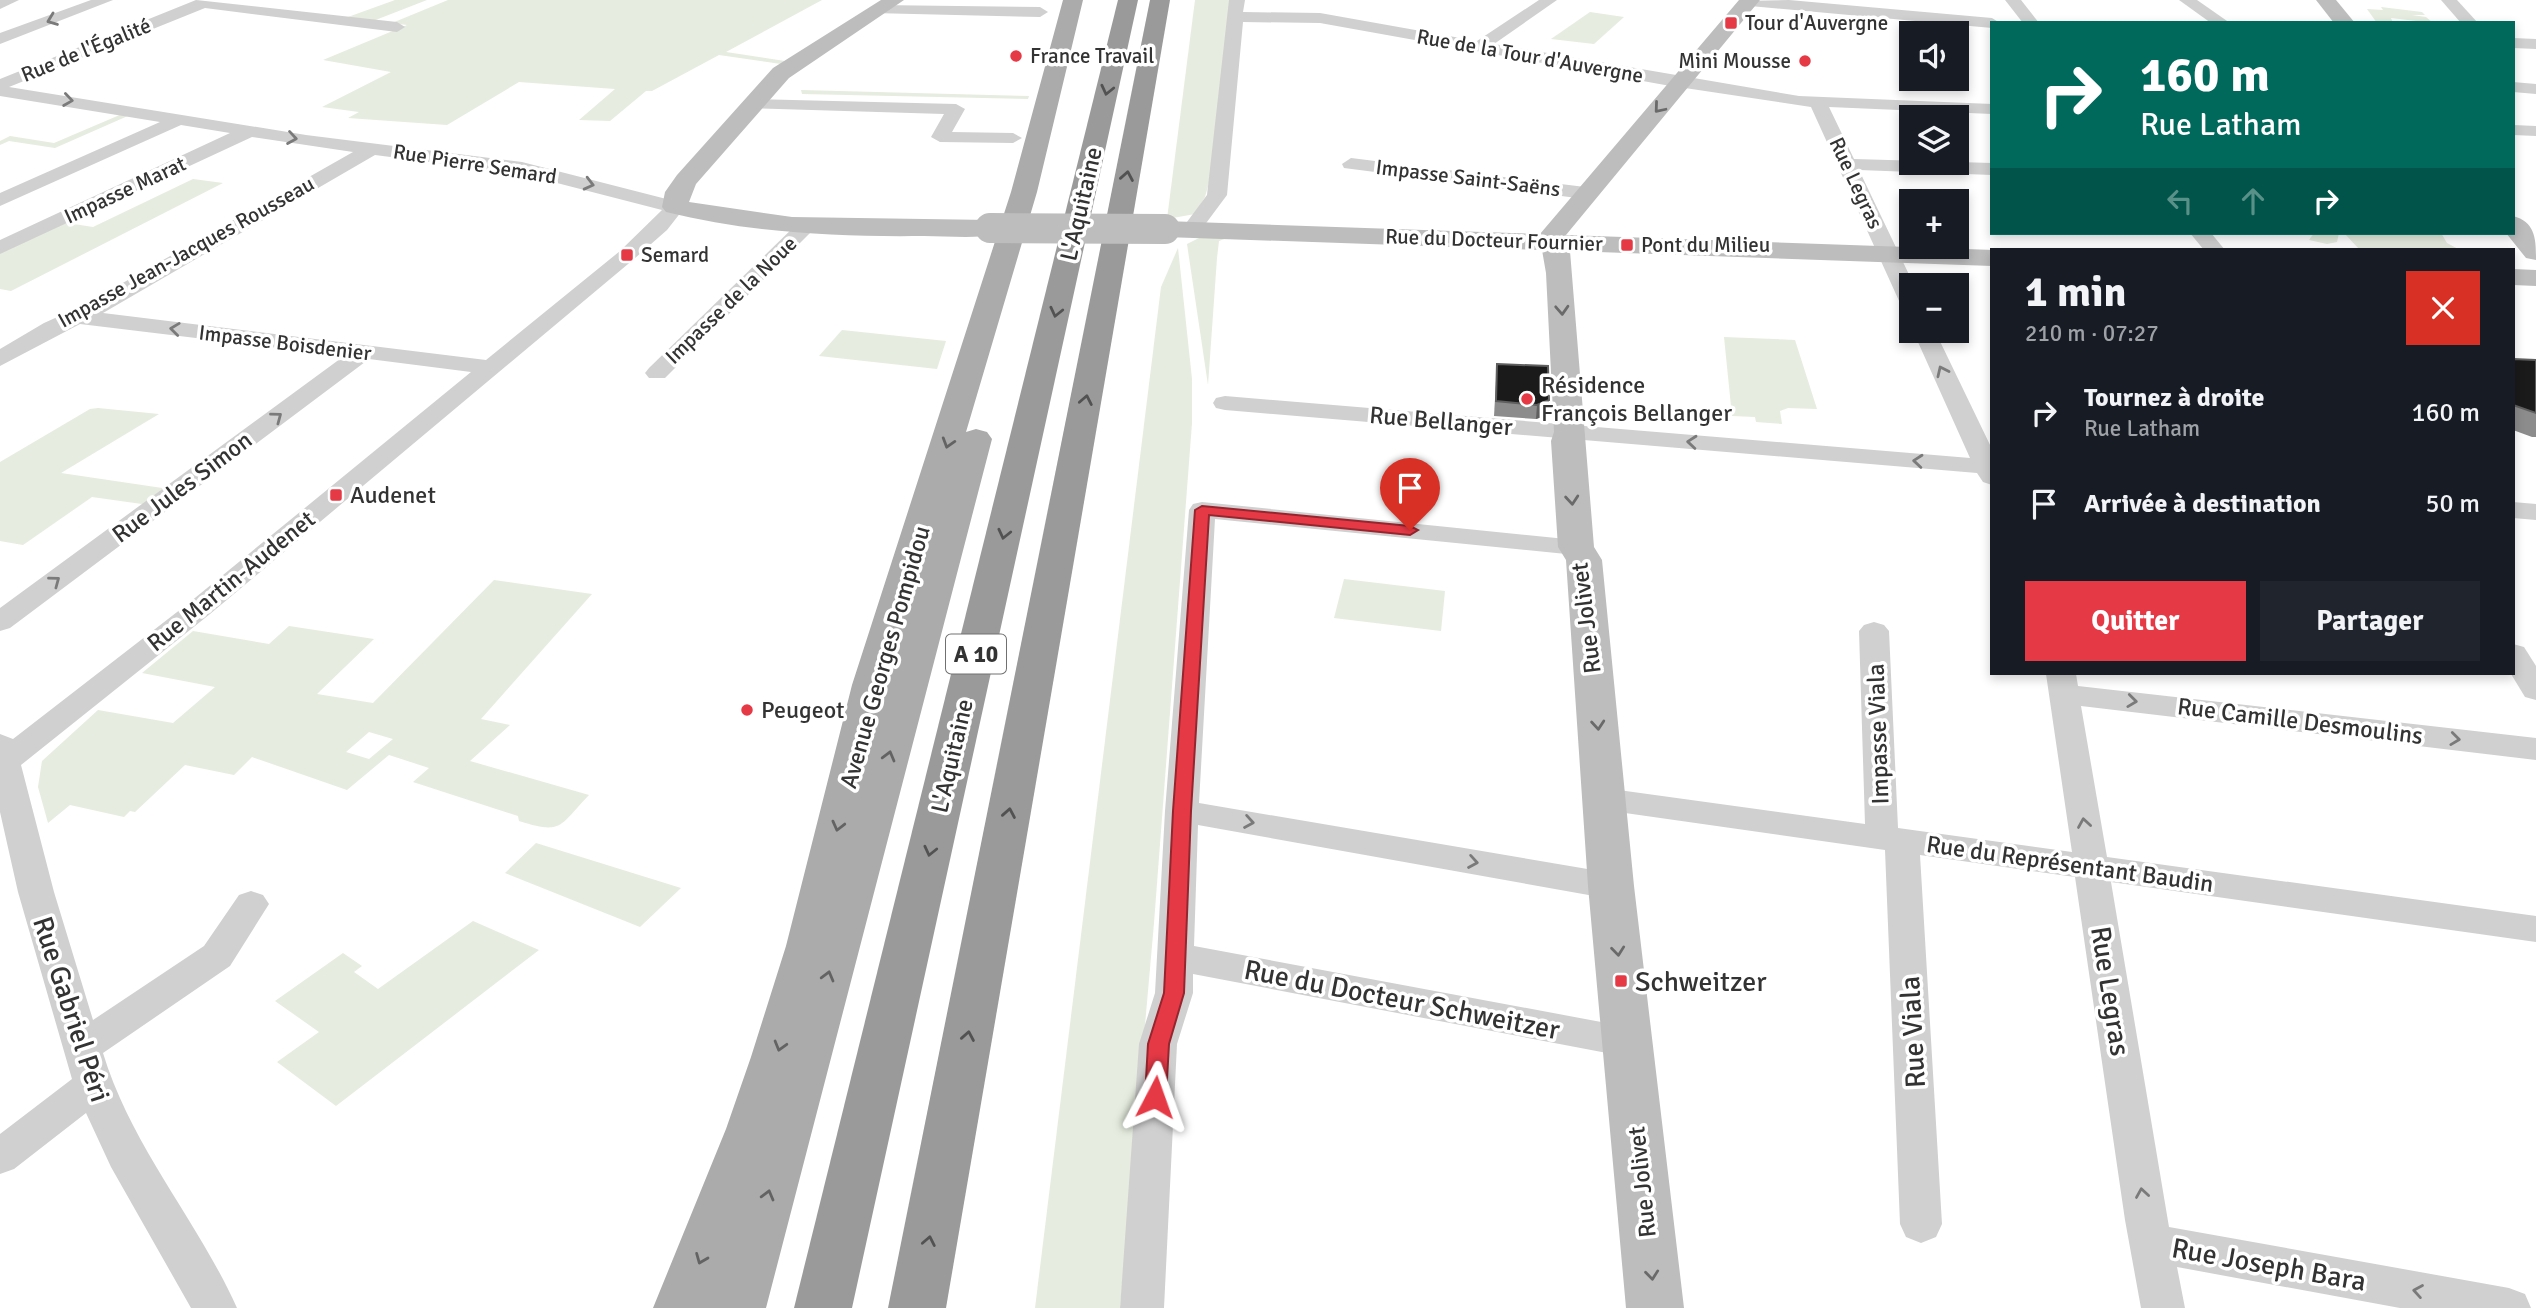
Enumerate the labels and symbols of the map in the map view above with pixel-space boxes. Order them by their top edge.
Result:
place label: Tour d'Auvergne [1745,10,1888,36]
one-way arrow [47,11,59,25]
street label: Rue de l'Égalité [17,12,155,88]
marker: Tour d'Auvergne [1723,15,1739,31]
street label: Rue de la Tour d'Auvergne [1415,23,1645,89]
place label: France Travail [1030,43,1154,69]
marker: France Travail [1008,48,1024,64]
place label: Mini Mousse [1678,48,1791,74]
marker: Mini Mousse [1797,53,1813,69]
one-way arrow [1101,84,1115,96]
one-way arrow [62,92,74,107]
one-way arrow [1655,100,1667,113]
one-way arrow [286,130,298,145]
street label: Rue Legras [1823,133,1889,233]
street label: Rue Pierre Semard [391,138,559,190]
street label: L'Aquitaine [1053,144,1109,264]
street label: Impasse Marat [60,151,190,229]
street label: Impasse Saint-Saëns [1374,154,1562,202]
one-way arrow [1119,170,1134,182]
street label: Impasse Jean-Jacques Rousseau [53,171,319,333]
one-way arrow [583,176,595,190]
street label: Rue du Docteur Fournier [1385,223,1604,257]
street label: Impasse de la Noue [660,231,802,369]
place label: Pont du Milieu [1641,232,1770,258]
marker: Pont du Milieu [1619,237,1635,253]
place label: Semard [641,242,709,268]
marker: Semard [619,247,635,263]
one-way arrow [1555,304,1570,315]
one-way arrow [1050,306,1064,318]
street label: Impasse Boisdenier [197,320,373,367]
one-way arrow [169,322,181,337]
one-way arrow [1936,366,1950,378]
place label: Résidence François Bellanger [1541,370,1732,428]
marker: Résidence François Bellanger [1519,391,1535,407]
one-way arrow [1077,394,1092,406]
street label: Rue Bellanger [1368,400,1514,442]
one-way arrow [269,413,282,425]
street label: Rue Jules Simon [106,425,258,549]
one-way arrow [1686,435,1697,450]
one-way arrow [942,436,956,449]
one-way arrow [1912,454,1923,469]
pin [1380,458,1440,530]
place label: Audenet [350,480,436,510]
marker: Audenet [328,487,344,503]
one-way arrow [1564,495,1579,506]
street label: Rue Martin-Audenet [141,504,321,658]
street label: Avenue Georges Pompidou [833,522,937,792]
one-way arrow [998,528,1012,540]
street label: Rue Jolivet [1564,561,1608,675]
one-way arrow [47,577,60,590]
road number: A 10 [946,634,1006,674]
street label: Impasse Viala [1861,663,1895,805]
street label: Rue Camille Desmoulins [2176,691,2424,751]
one-way arrow [2126,694,2138,709]
place label: Peugeot [761,695,844,725]
street label: L'Aquitaine [924,696,980,816]
marker: Peugeot [739,702,755,718]
one-way arrow [1590,720,1605,731]
one-way arrow [2449,732,2461,747]
one-way arrow [880,750,895,762]
one-way arrow [1001,807,1016,819]
one-way arrow [1243,814,1255,829]
one-way arrow [2077,817,2092,829]
one-way arrow [832,820,846,832]
street label: Rue du Représentant Baudin [1925,829,2215,899]
one-way arrow [923,844,938,856]
one-way arrow [1467,853,1479,868]
street label: Rue Gabriel Péri [25,912,117,1106]
street label: Rue Legras [2083,924,2137,1058]
one-way arrow [1610,946,1625,957]
street label: Rue du Docteur Schweitzer [1241,953,1563,1047]
place label: Schweitzer [1635,965,1767,999]
one-way arrow [820,970,835,982]
marker: Schweitzer [1613,973,1629,989]
street label: Rue Viala [1893,975,1933,1089]
one-way arrow [959,1030,974,1042]
one-way arrow [773,1040,788,1052]
position arrow [1118,1060,1192,1134]
street label: Rue Jolivet [1621,1125,1663,1239]
one-way arrow [2135,1187,2150,1199]
one-way arrow [760,1189,774,1201]
street label: Rue Joseph Bara [2169,1231,2369,1299]
one-way arrow [921,1235,936,1247]
one-way arrow [695,1253,709,1265]
one-way arrow [1644,1269,1659,1281]
one-way arrow [2412,1285,2424,1300]

